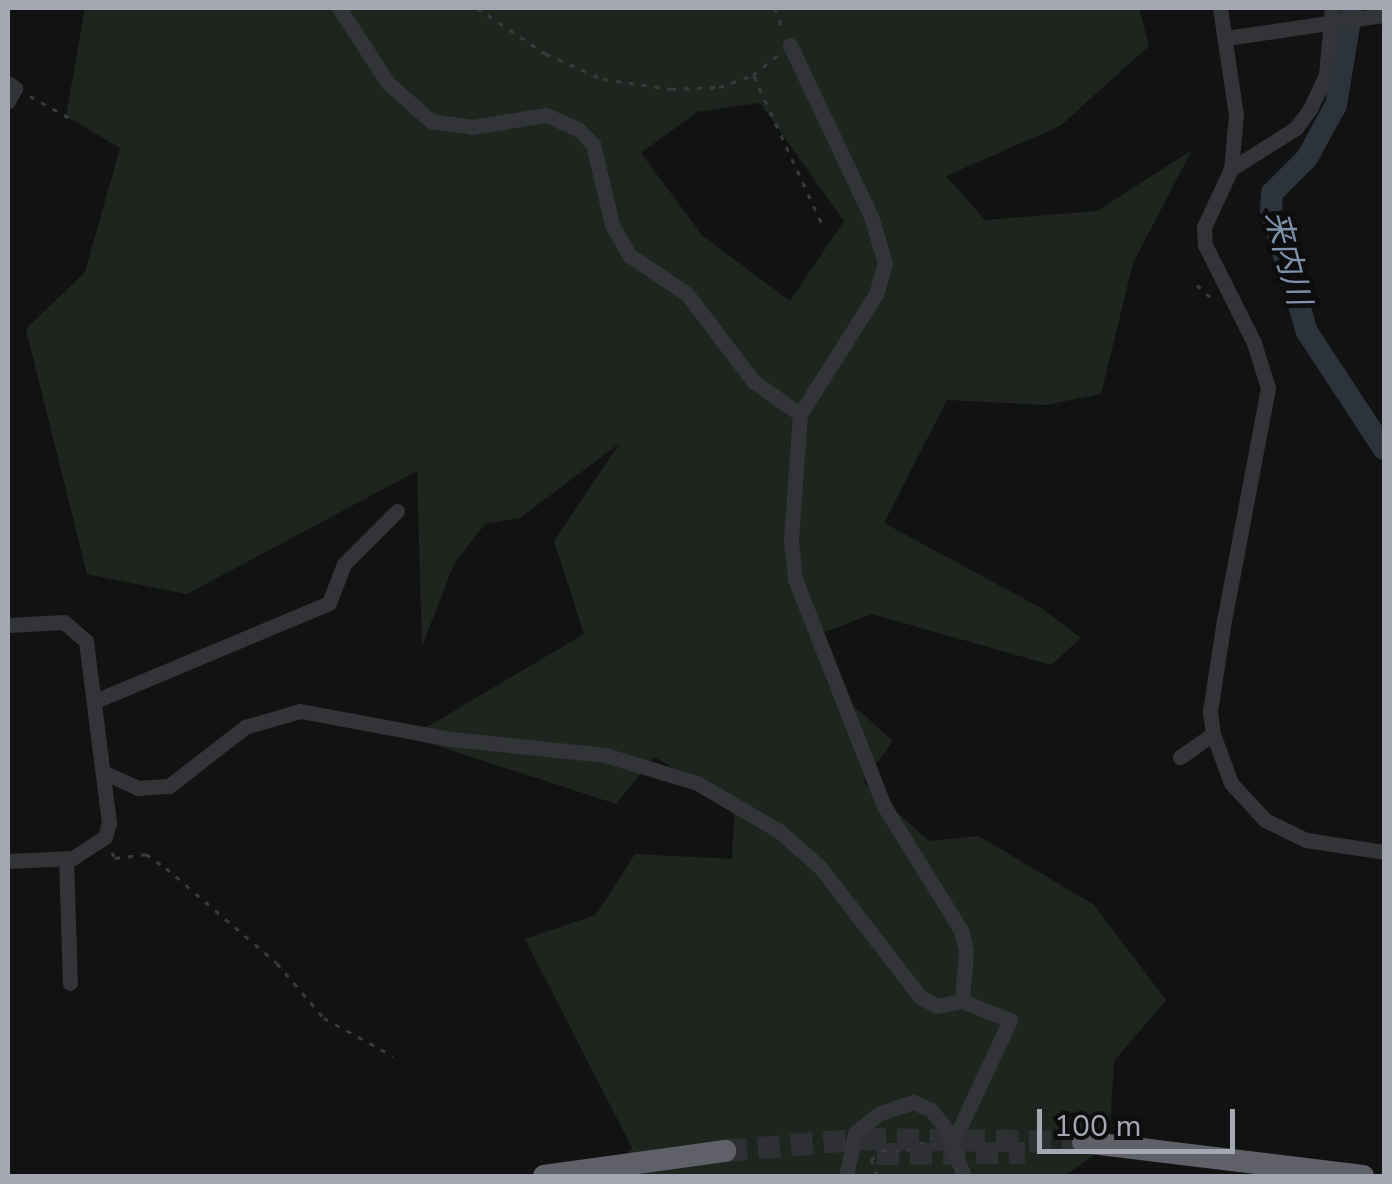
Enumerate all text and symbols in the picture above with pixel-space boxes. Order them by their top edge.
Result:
water label: 来内川 [1256,207,1318,309]
scale bar [1042,1089,1240,1151]
text: 100 m [1054,1106,1141,1147]

